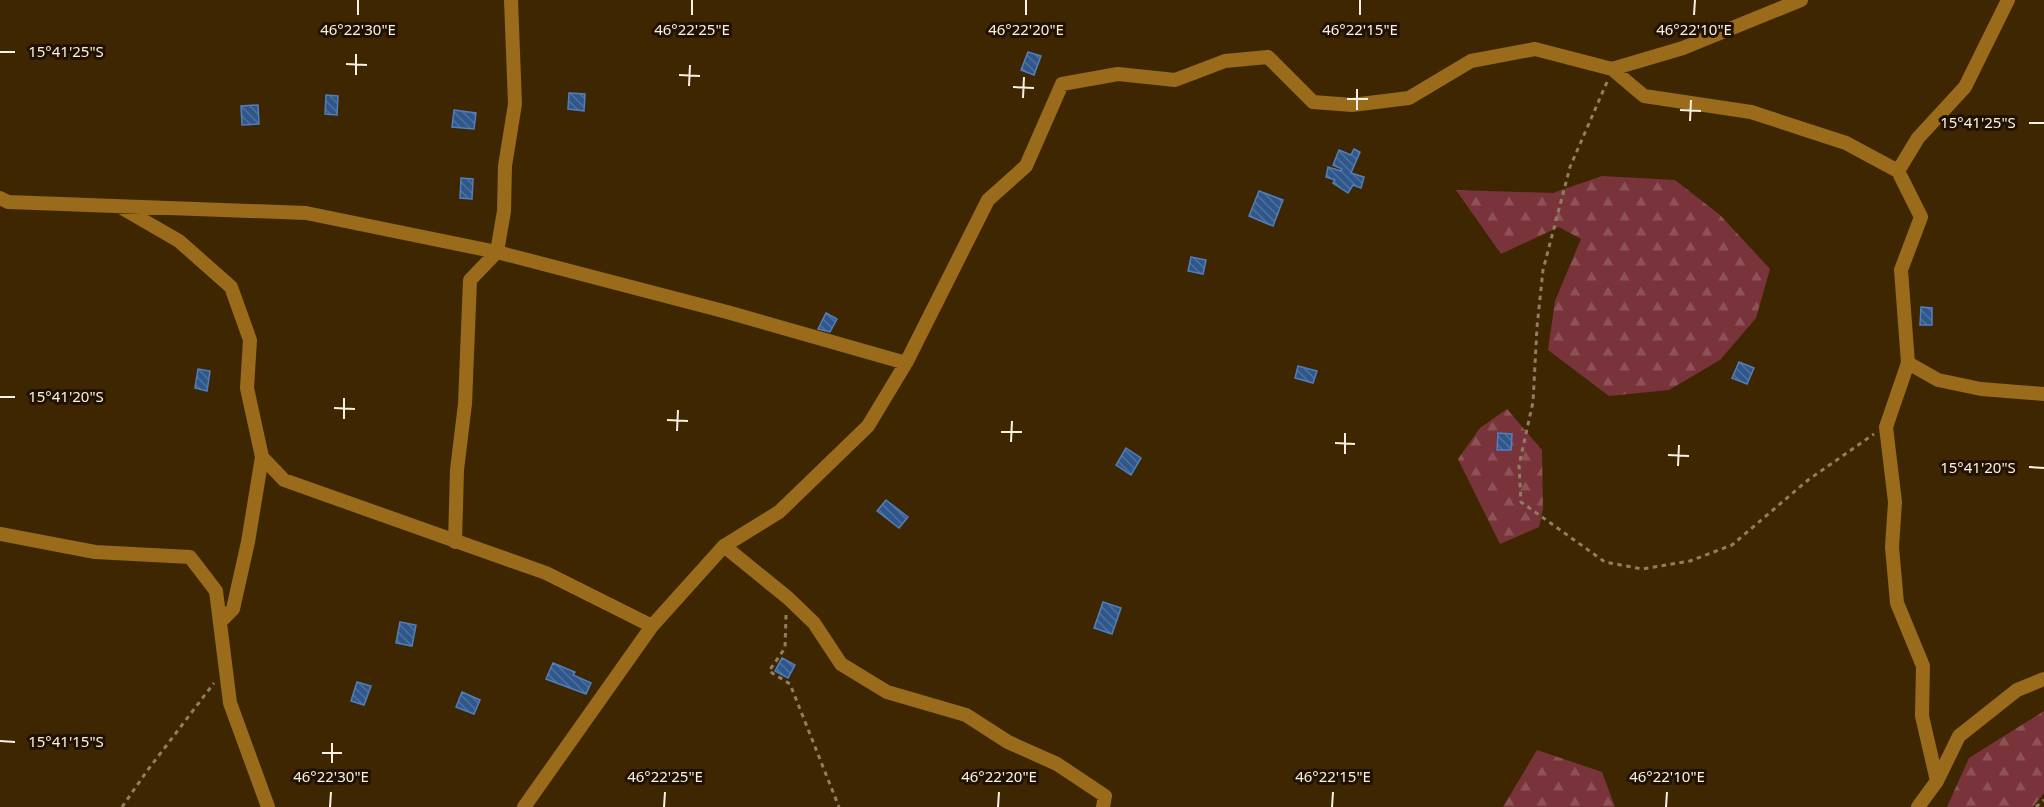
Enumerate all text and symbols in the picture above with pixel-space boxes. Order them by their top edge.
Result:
text: 46°22'30"E [320,19,396,39]
text: 46°22'25"E [654,19,730,39]
text: 46°22'20"E [988,19,1064,39]
text: 46°22'15"E [1322,19,1398,39]
text: 46°22'10"E [1656,19,1732,39]
text: 15°41'25"S [28,41,104,61]
text: 15°41'25"S [1940,112,2016,132]
text: 15°41'20"S [28,386,104,406]
text: 15°41'20"S [1940,457,2016,477]
text: 15°41'15"S [28,731,104,751]
text: 46°22'30"E [293,766,369,786]
text: 46°22'25"E [627,766,703,786]
text: 46°22'20"E [961,766,1037,786]
text: 46°22'15"E [1295,766,1371,786]
text: 46°22'10"E [1629,766,1705,786]

